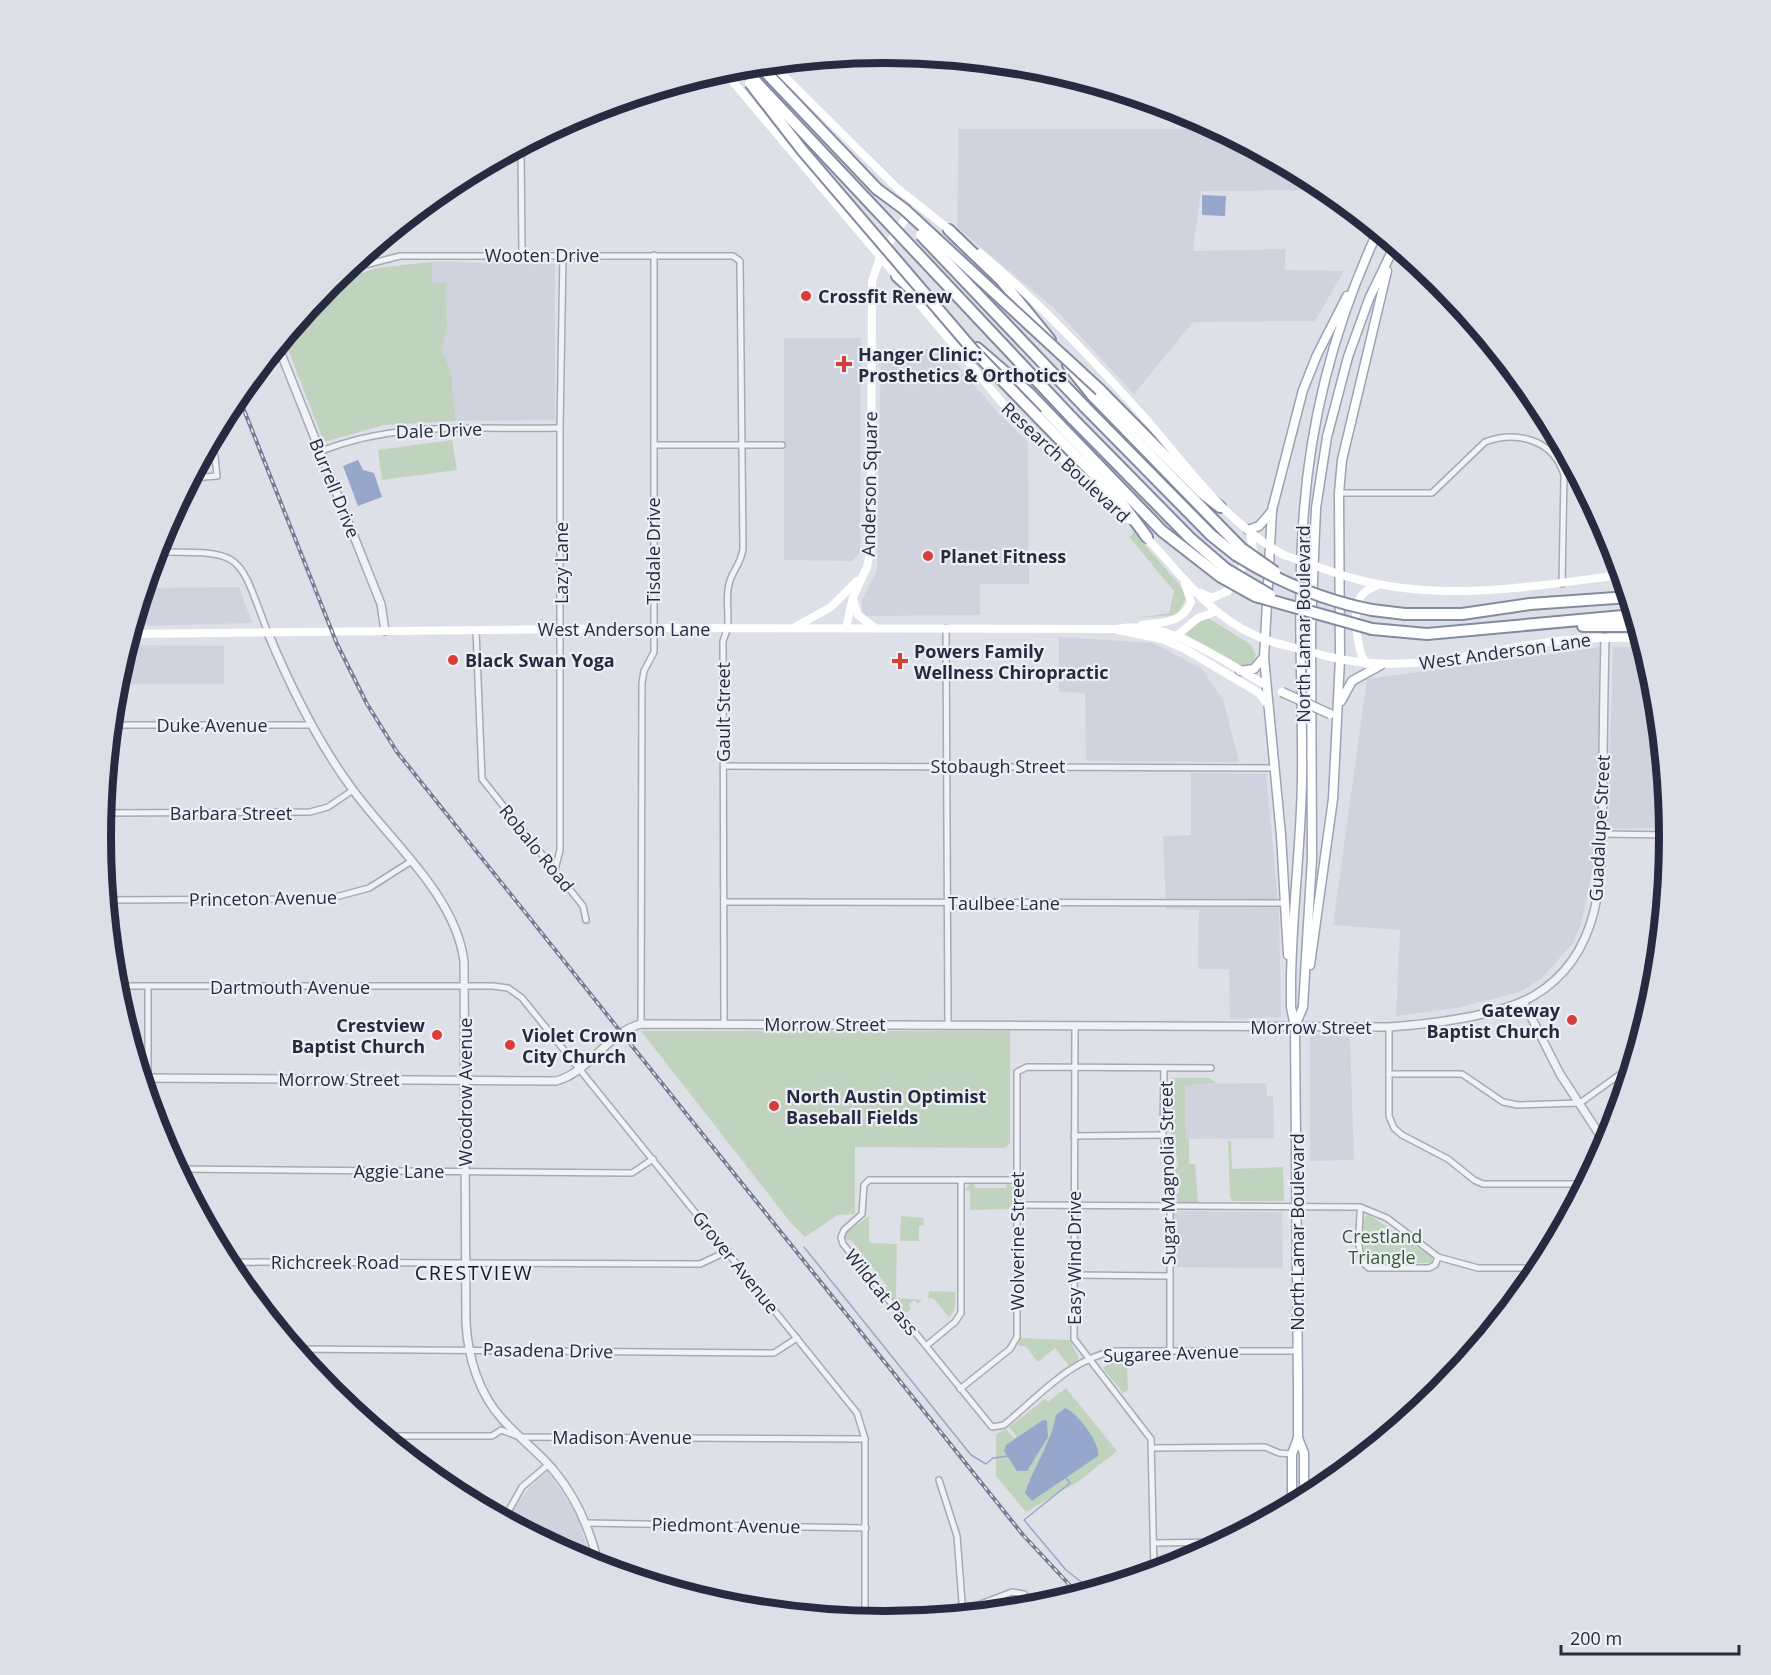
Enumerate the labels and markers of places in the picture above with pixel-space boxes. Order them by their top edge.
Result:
place label: Crossfit Renew [818,284,953,308]
marker: Crossfit Renew [799,289,813,303]
place label: Hanger Clinic: Prosthetics & Orthotics [858,342,1067,387]
marker: Hanger Clinic: Prosthetics & Orthotics [835,355,853,373]
place label: Planet Fitness [940,544,1066,568]
marker: Planet Fitness [921,549,935,563]
place label: Powers Family Wellness Chiropractic [914,639,1108,684]
place label: Black Swan Yoga [465,648,615,672]
marker: Powers Family Wellness Chiropractic [891,652,909,670]
marker: Black Swan Yoga [446,653,460,667]
place label: Gateway Baptist Church [1427,998,1561,1043]
place label: Crestview Baptist Church [292,1013,426,1058]
marker: Gateway Baptist Church [1565,1013,1579,1027]
place label: Violet Crown City Church [522,1023,637,1068]
marker: Crestview Baptist Church [430,1028,444,1042]
marker: Violet Crown City Church [503,1038,517,1052]
place label: North Austin Optimist Baseball Fields [786,1084,986,1129]
marker: North Austin Optimist Baseball Fields [767,1099,781,1113]

